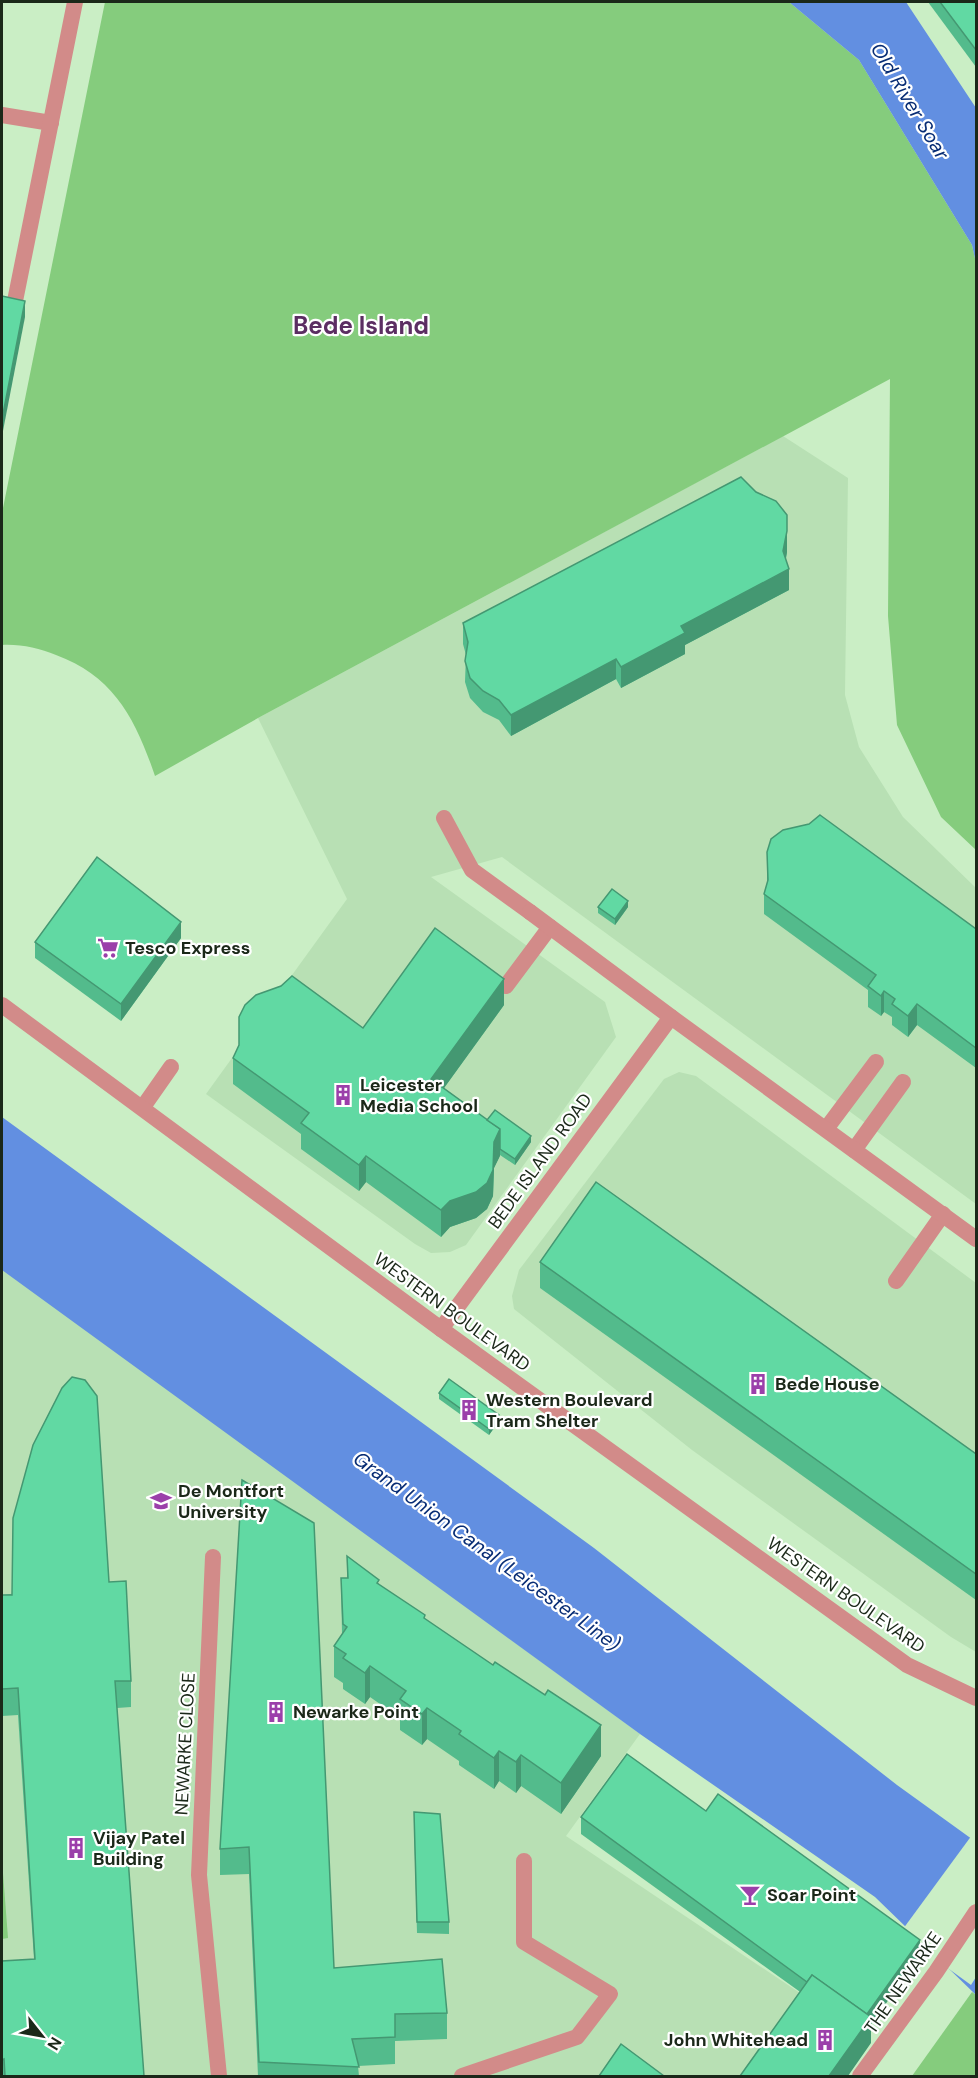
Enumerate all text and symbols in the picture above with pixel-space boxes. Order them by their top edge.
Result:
water label: Old River Soar [865,38,955,165]
district label: Bede Island [293,310,429,341]
supermarket icon: Tesco Express [96,936,120,960]
place label: Tesco Express [125,936,250,960]
place label: Leicester Media School [360,1073,478,1118]
building icon: Leicester Media School [331,1083,355,1107]
street label: BEDE ISLAND ROAD [483,1088,597,1234]
street label: WESTERN BOULEVARD [369,1247,535,1377]
building icon: Bede House [746,1372,770,1396]
place label: Bede House [775,1372,880,1396]
place label: Western Boulevard Tram Shelter [486,1388,653,1433]
building icon: Western Boulevard Tram Shelter [457,1398,481,1422]
water label: Grand Union Canal (Leicester Line) [348,1445,626,1657]
place label: De Montfort University [178,1479,284,1524]
school or university icon: De Montfort University [149,1489,173,1513]
street label: WESTERN BOULEVARD [762,1531,930,1659]
street label: NEWARKE CLOSE [169,1672,201,1816]
building icon: Newarke Point [264,1700,288,1724]
place label: Newarke Point [293,1700,419,1724]
place label: Vijay Patel Building [93,1826,185,1871]
building icon: Vijay Patel Building [64,1836,88,1860]
bar icon: Soar Point [738,1883,762,1907]
place label: Soar Point [767,1883,856,1907]
street label: THE NEWARKE [859,1927,947,2039]
north arrow [12,2006,72,2066]
place label: John Whitehead [664,2028,808,2052]
building icon: John Whitehead [813,2028,837,2052]
text: N [42,2033,66,2054]

